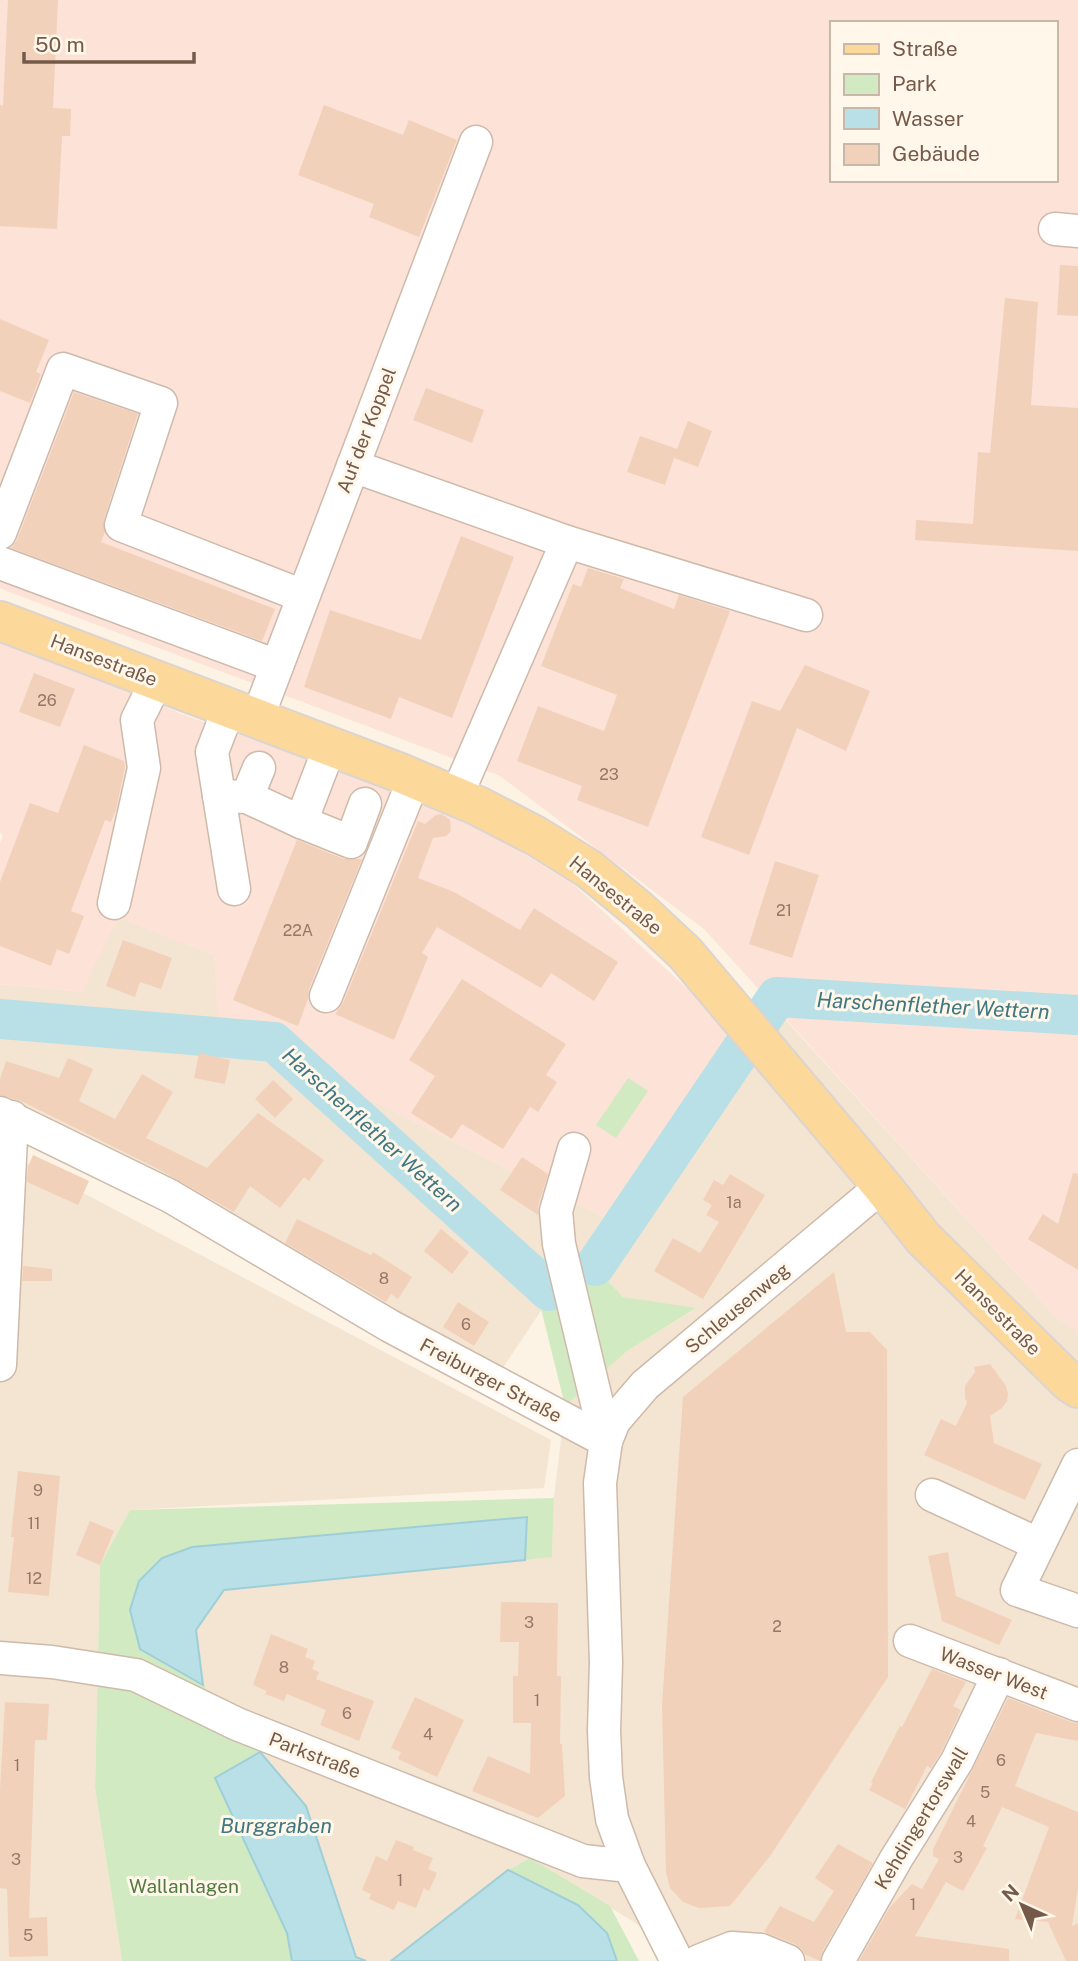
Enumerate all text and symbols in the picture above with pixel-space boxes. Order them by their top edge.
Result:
scale bar [24,21,194,65]
legend [830,21,1057,182]
text: 50 m [35,32,85,57]
text: Straße [892,36,958,61]
text: Park [892,71,937,96]
text: Wasser [892,106,964,131]
text: Gebäude [892,141,980,166]
street label: Auf der Koppel [332,364,400,496]
street label: Hansestraße [48,630,160,690]
house number: 26 [37,691,57,710]
house number: 23 [599,765,619,784]
street label: Hansestraße [565,851,667,939]
house number: 21 [776,901,792,920]
house number: 22A [283,921,313,940]
water label: Harschenflether Wettern [816,987,1050,1024]
water label: Harschenflether Wettern [277,1042,467,1217]
house number: 1a [726,1193,742,1212]
street label: Schleusenweg [680,1258,794,1358]
street label: Hansestraße [950,1264,1046,1360]
house number: 8 [379,1269,389,1288]
house number: 6 [461,1315,471,1334]
street label: Freiburger Straße [416,1333,566,1427]
house number: 9 [33,1481,43,1500]
house number: 11 [27,1514,41,1533]
house number: 12 [26,1569,42,1588]
house number: 3 [524,1613,534,1632]
house number: 2 [772,1617,782,1636]
street label: Wasser West [937,1642,1051,1704]
house number: 8 [279,1658,289,1677]
house number: 1 [534,1691,540,1710]
house number: 6 [342,1704,352,1723]
house number: 4 [423,1725,433,1744]
street label: Parkstraße [266,1727,364,1783]
street label: Kehdingertorswall [870,1743,972,1893]
house number: 6 [996,1751,1006,1770]
house number: 1 [14,1756,20,1775]
house number: 5 [980,1783,990,1802]
house number: 4 [966,1812,976,1831]
water label: Burggraben [220,1813,332,1838]
house number: 3 [953,1848,963,1867]
house number: 3 [11,1850,21,1869]
north arrow [987,1870,1057,1940]
house number: 1 [397,1871,403,1890]
park label: Wallanlagen [129,1875,239,1897]
text: N [997,1880,1023,1906]
house number: 1 [910,1895,916,1914]
house number: 5 [23,1926,33,1945]

